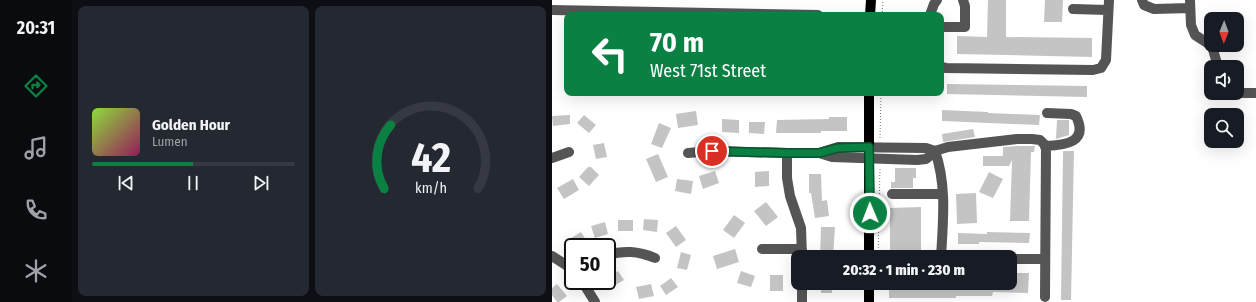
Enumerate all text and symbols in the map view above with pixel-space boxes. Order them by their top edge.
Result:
north arrow [1204,12,1244,52]
map controls [1204,12,1244,148]
text: 20:31 [17,17,55,39]
text: 70 m [650,26,704,59]
icon: left [584,28,636,80]
text: West 71st Street [650,60,766,82]
button: sound [1204,60,1244,100]
icon: directions [22,72,50,100]
button: search [1204,108,1244,148]
text: Golden Hour [152,116,230,134]
text: 42 [410,133,451,183]
icon: music [22,134,50,162]
text: Lumen [152,134,188,149]
pin [695,134,729,168]
icon: arrive [701,140,723,162]
icon: previous [115,172,137,194]
icon: pause [182,172,204,194]
icon: next [250,172,272,194]
text: km/h [415,180,446,197]
position arrow [849,192,891,234]
icon: phone [22,196,50,224]
speed limit sign: 50 [564,238,616,290]
icon: climate [22,257,50,285]
text: 20:32 · 1 min · 230 m [843,261,965,279]

